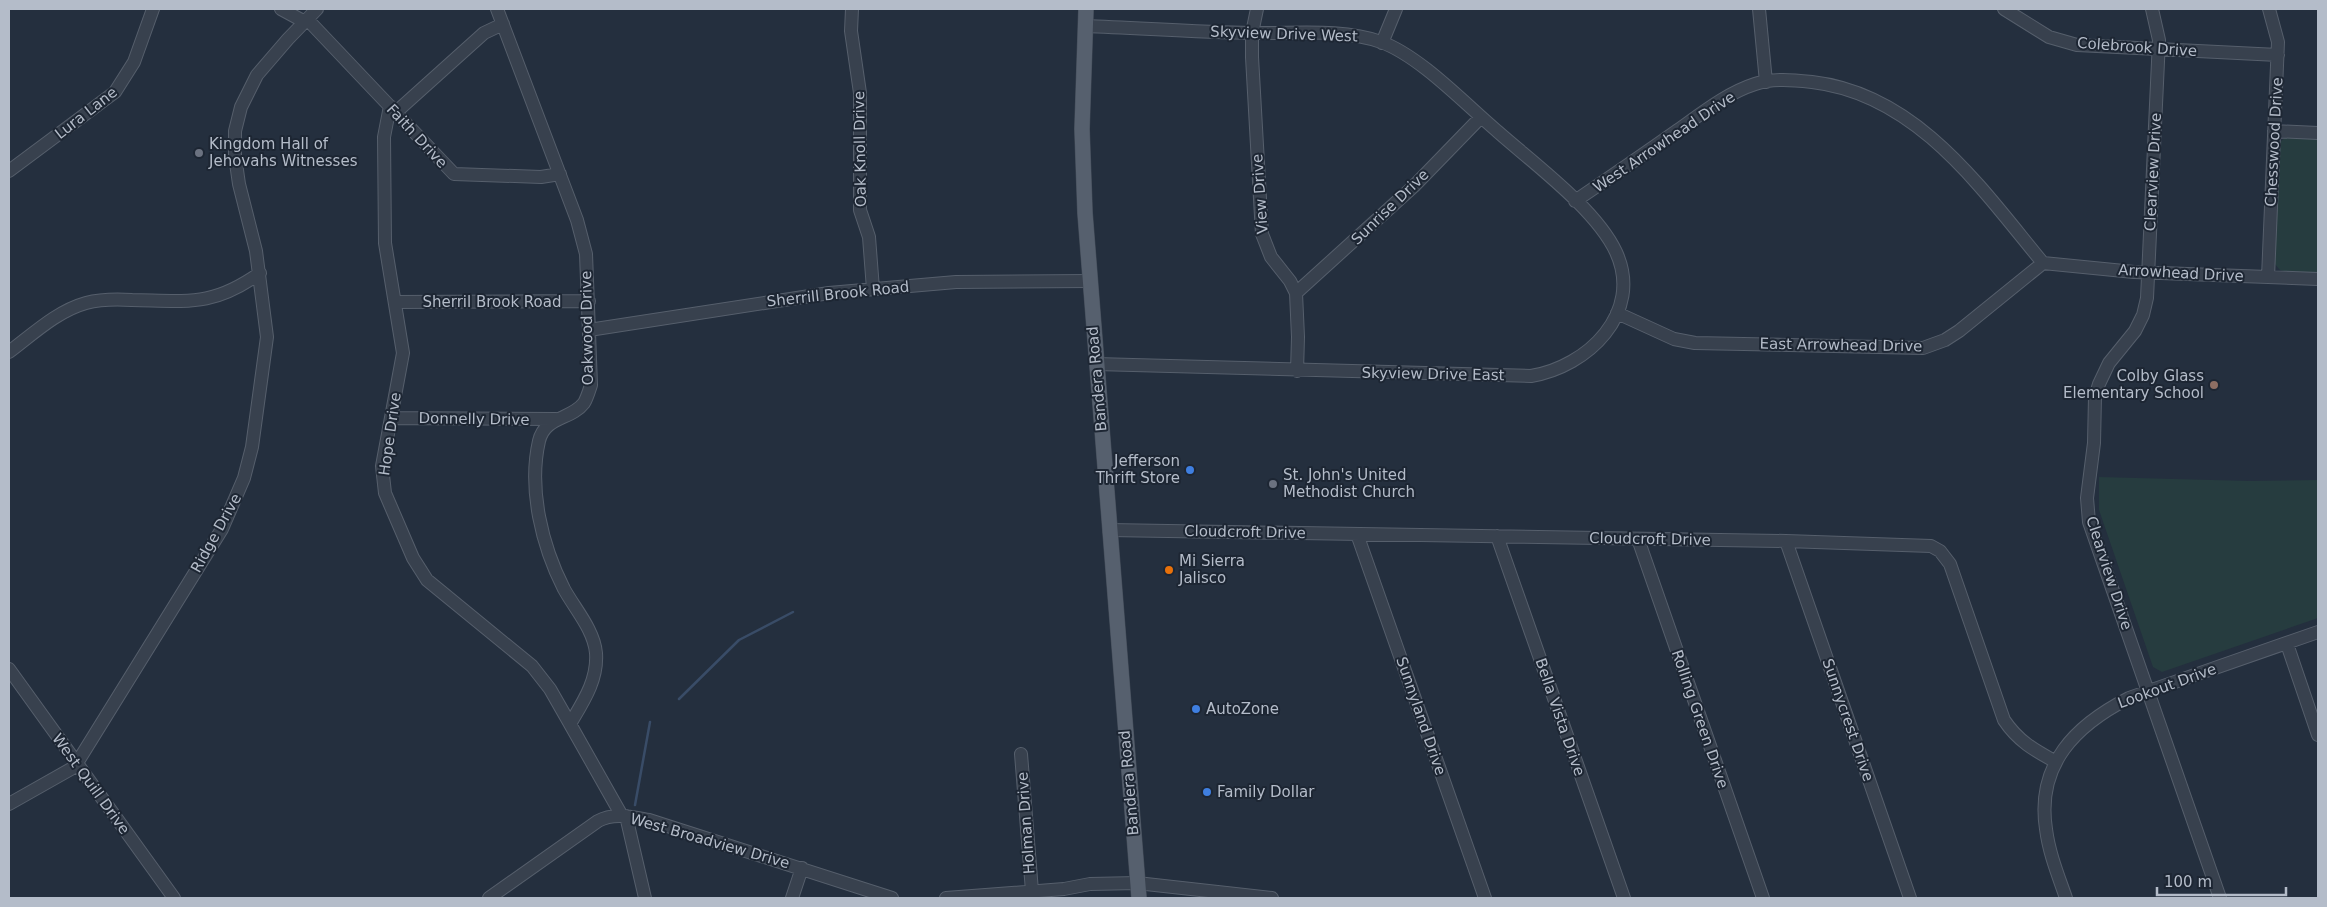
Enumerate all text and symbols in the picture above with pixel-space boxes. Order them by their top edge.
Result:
street label: Skyview Drive West [1210,22,1358,46]
street label: Colebrook Drive [2076,34,2198,60]
street label: Chesswood Drive [2262,77,2286,207]
street label: Lura Lane [51,83,121,143]
street label: West Arrowhead Drive [1590,88,1738,196]
street label: Oak Knoll Drive [850,91,870,207]
street label: Faith Drive [383,100,451,172]
street label: Clearview Drive [2141,112,2165,232]
place label: Kingdom Hall of Jehovahs Witnesses [208,135,358,170]
marker: Kingdom Hall of Jehovahs Witnesses [193,147,205,159]
street label: View Drive [1248,153,1272,235]
street label: Sunrise Drive [1348,166,1432,248]
street label: Arrowhead Drive [2118,261,2244,285]
street label: Oakwood Drive [577,271,597,385]
street label: Sherrill Brook Road [766,278,910,310]
street label: Sherril Brook Road [422,293,562,311]
street label: Bandera Road [1083,326,1111,432]
street label: East Arrowhead Drive [1759,335,1923,355]
street label: Skyview Drive East [1361,364,1505,384]
place label: Colby Glass Elementary School [2063,367,2204,402]
marker: Colby Glass Elementary School [2208,379,2220,391]
street label: Hope Drive [375,391,405,477]
street label: Donnelly Drive [418,409,530,429]
place label: Jefferson Thrift Store [1095,452,1180,487]
marker: Jefferson Thrift Store [1184,464,1196,476]
place label: St. John's United Methodist Church [1283,466,1415,501]
marker: St. John's United Methodist Church [1267,478,1279,490]
street label: Ridge Drive [187,490,245,576]
street label: Clearview Drive [2082,514,2136,632]
street label: Cloudcroft Drive [1184,522,1306,542]
street label: Cloudcroft Drive [1589,529,1711,549]
place label: Mi Sierra Jalisco [1178,552,1245,587]
marker: Mi Sierra Jalisco [1163,564,1175,576]
street label: Rolling Green Drive [1668,647,1732,791]
street label: Sunnyland Drive [1392,654,1450,778]
street label: Bella Vista Drive [1531,656,1589,778]
street label: Sunnycrest Drive [1819,656,1877,784]
street label: Lookout Drive [2115,660,2219,712]
place label: AutoZone [1206,700,1279,718]
marker: AutoZone [1190,703,1202,715]
street label: West Quill Drive [48,730,134,838]
street label: Bandera Road [1115,730,1143,836]
street label: Holman Drive [1013,771,1039,875]
place label: Family Dollar [1217,783,1315,801]
marker: Family Dollar [1201,786,1213,798]
street label: West Broadview Drive [628,810,792,872]
scale bar [2157,864,2286,896]
text: 100 m [2164,873,2212,891]

